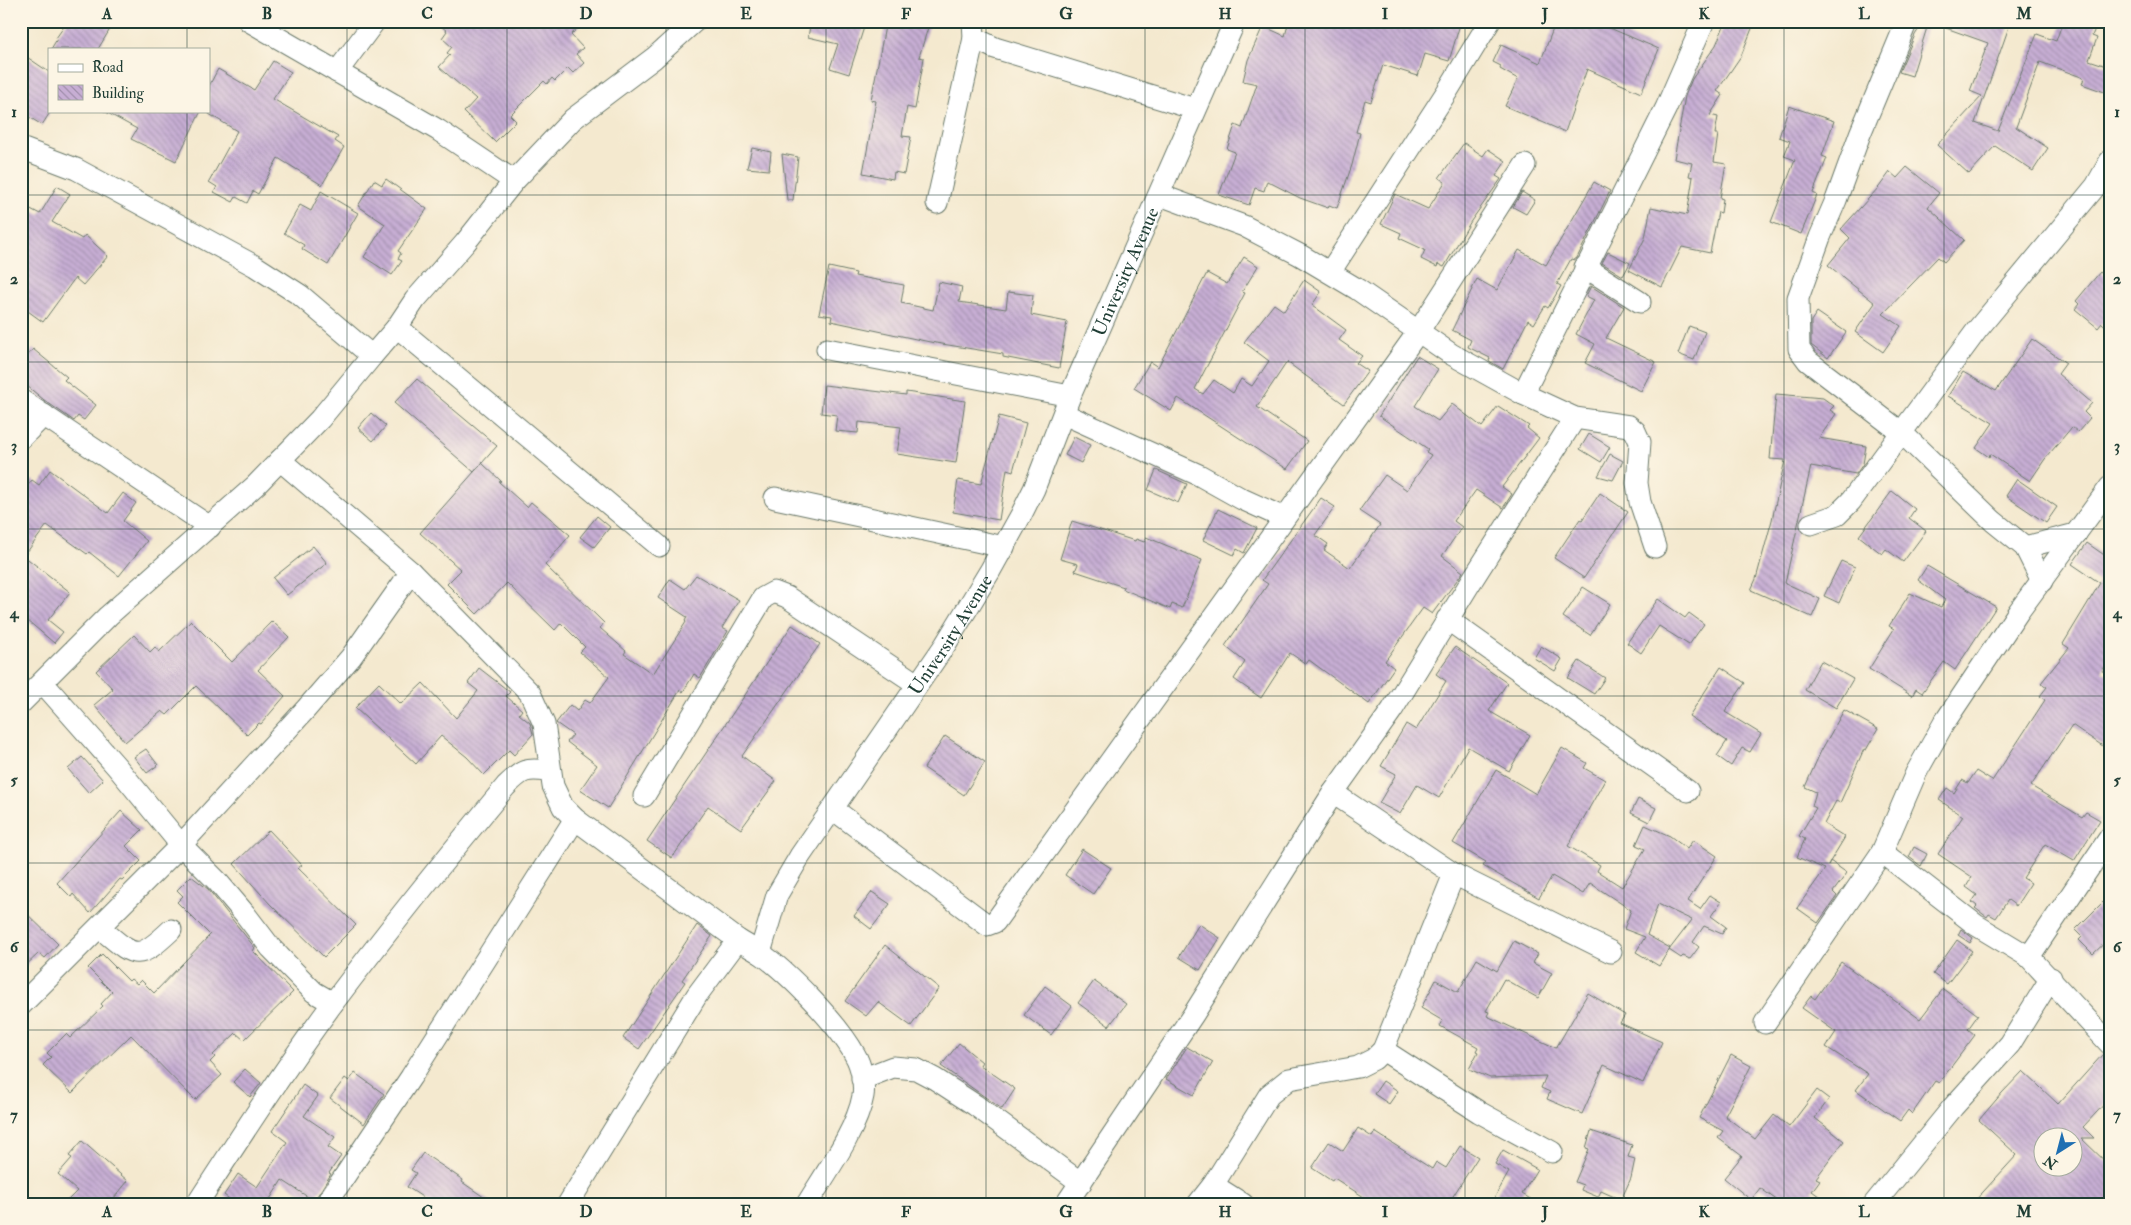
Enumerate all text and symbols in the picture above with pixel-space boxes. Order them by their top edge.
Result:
text: A [101,4,113,24]
text: B [262,4,272,24]
text: C [421,4,433,24]
text: D [579,4,593,24]
text: E [740,4,752,24]
text: F [901,4,911,24]
text: G [1059,4,1073,24]
text: H [1218,4,1232,24]
text: I [1382,4,1389,24]
text: J [1541,4,1549,25]
text: K [1698,4,1710,24]
text: L [1858,4,1870,24]
text: M [2015,4,2032,24]
legend [48,48,210,112]
text: Road [92,58,124,77]
text: Building [92,84,144,103]
text: 1 [11,102,17,122]
text: 1 [2114,102,2120,122]
street label: University Avenue [1087,204,1165,340]
text: 2 [10,269,18,289]
text: 2 [2113,269,2121,289]
text: 3 [11,436,17,456]
text: 3 [2114,436,2120,456]
street label: University Avenue [903,570,998,700]
text: 4 [9,603,20,623]
text: 4 [2112,603,2123,623]
text: 5 [10,770,18,790]
text: 5 [2113,770,2121,790]
text: 6 [10,937,20,957]
text: 6 [2113,937,2123,957]
text: 7 [10,1105,18,1125]
text: 7 [2113,1105,2121,1125]
north arrow [2034,1128,2084,1178]
text: N [2040,1151,2062,1173]
text: A [101,1202,113,1222]
text: B [262,1202,272,1222]
text: C [421,1202,433,1222]
text: D [579,1202,593,1222]
text: E [740,1202,752,1222]
text: F [901,1202,911,1222]
text: G [1059,1202,1073,1222]
text: H [1218,1202,1232,1222]
text: I [1382,1202,1389,1222]
text: J [1541,1202,1549,1223]
text: K [1698,1202,1710,1222]
text: L [1858,1202,1870,1222]
text: M [2015,1202,2032,1222]

